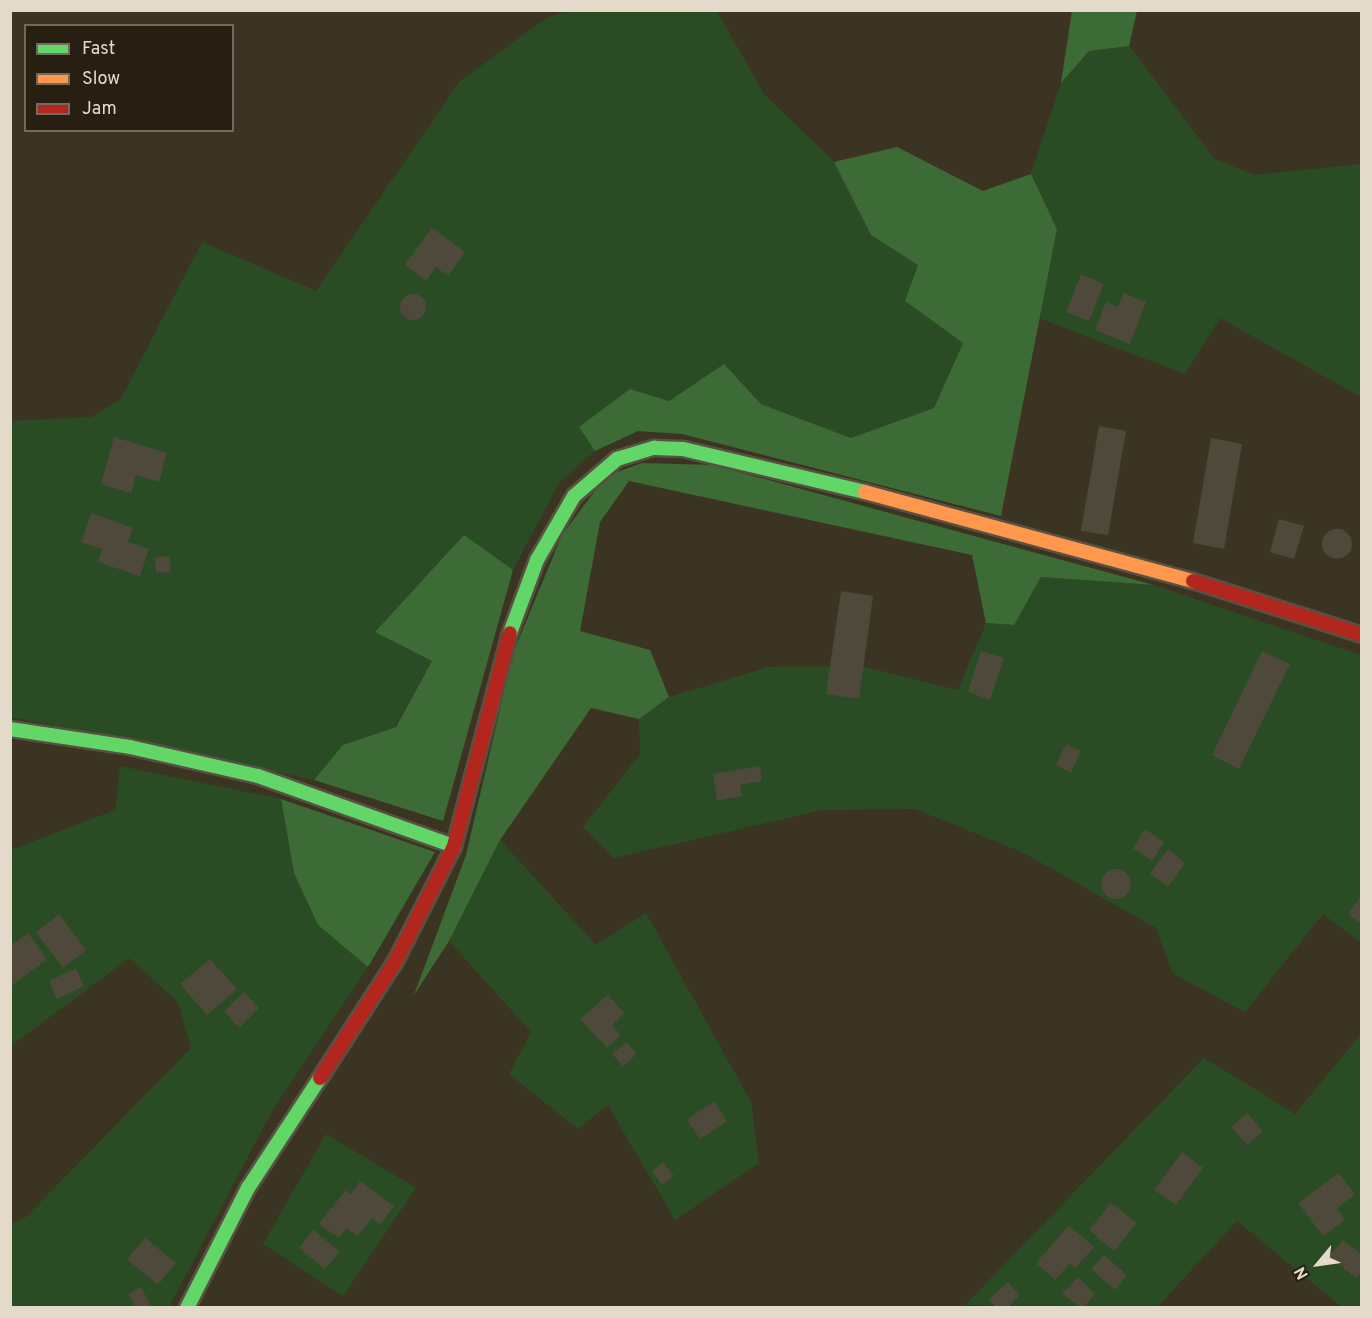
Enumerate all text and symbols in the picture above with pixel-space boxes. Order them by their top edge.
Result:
legend [24,24,234,132]
text: Fast [82,38,115,61]
text: Slow [82,68,120,91]
text: Jam [82,98,117,121]
north arrow [1288,1234,1348,1294]
text: N [1291,1263,1314,1283]

